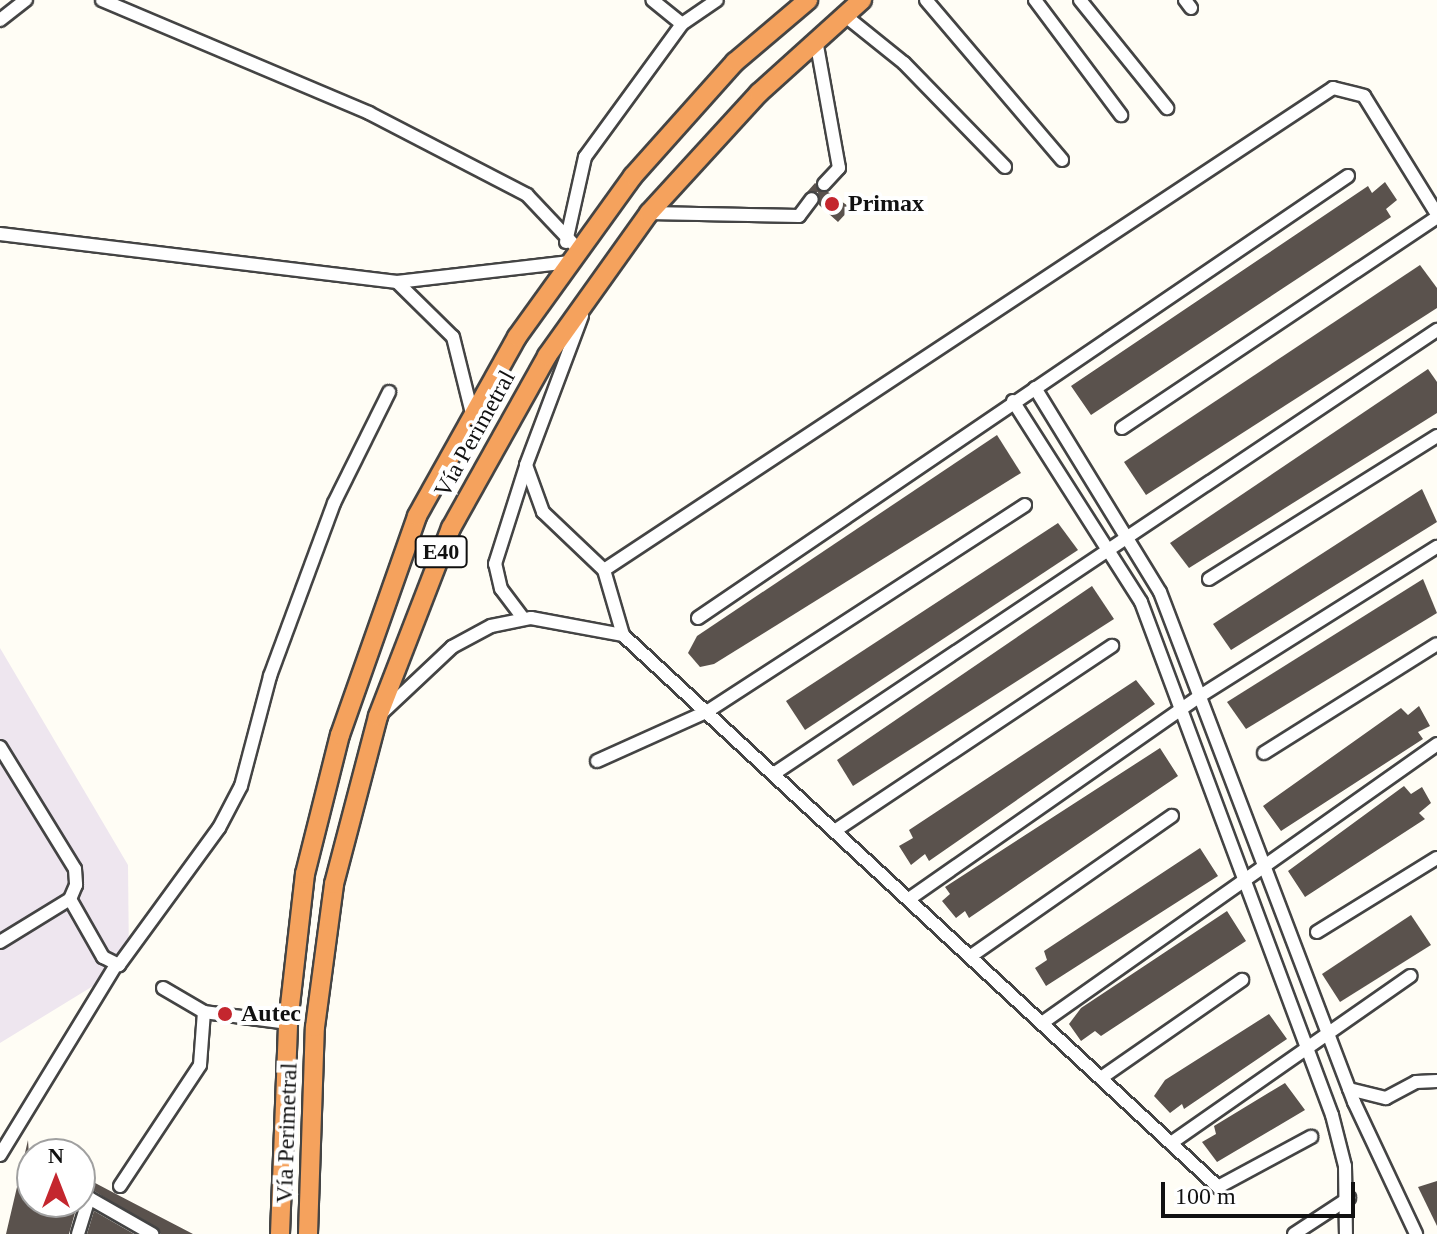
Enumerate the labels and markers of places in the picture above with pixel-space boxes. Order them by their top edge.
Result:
place label: Primax [848,190,924,218]
marker: Primax [823,195,841,213]
place label: Autec [241,1000,301,1028]
marker: Autec [216,1005,234,1023]

